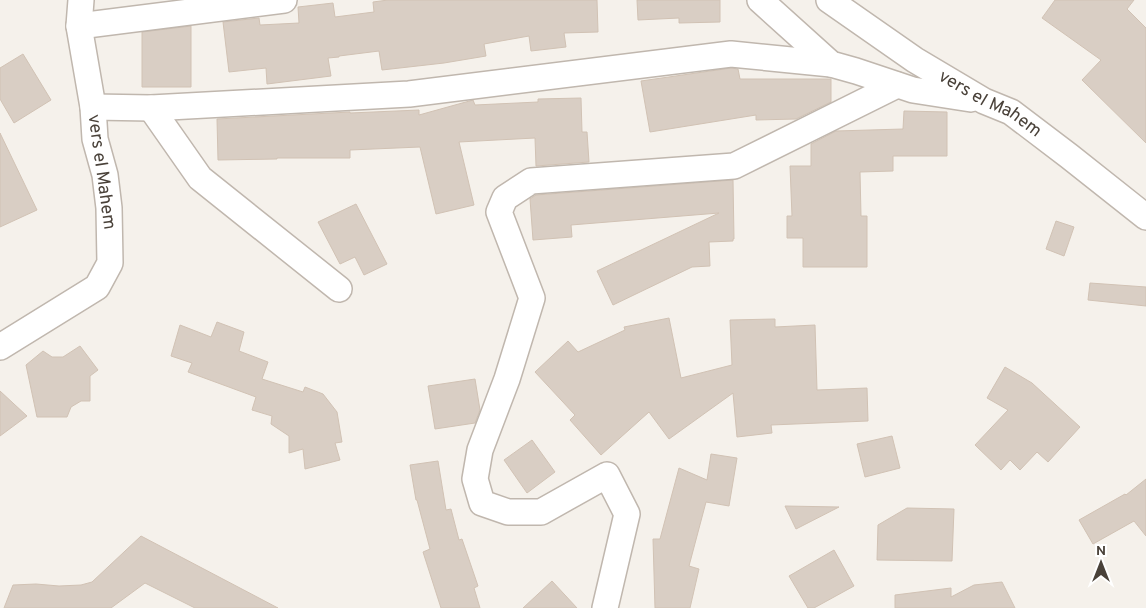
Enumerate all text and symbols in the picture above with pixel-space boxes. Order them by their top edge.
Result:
street label: vers el Mahem [934,65,1046,143]
street label: vers el Mahem [82,113,120,231]
north arrow [1076,538,1126,588]
text: N [1096,543,1106,560]

